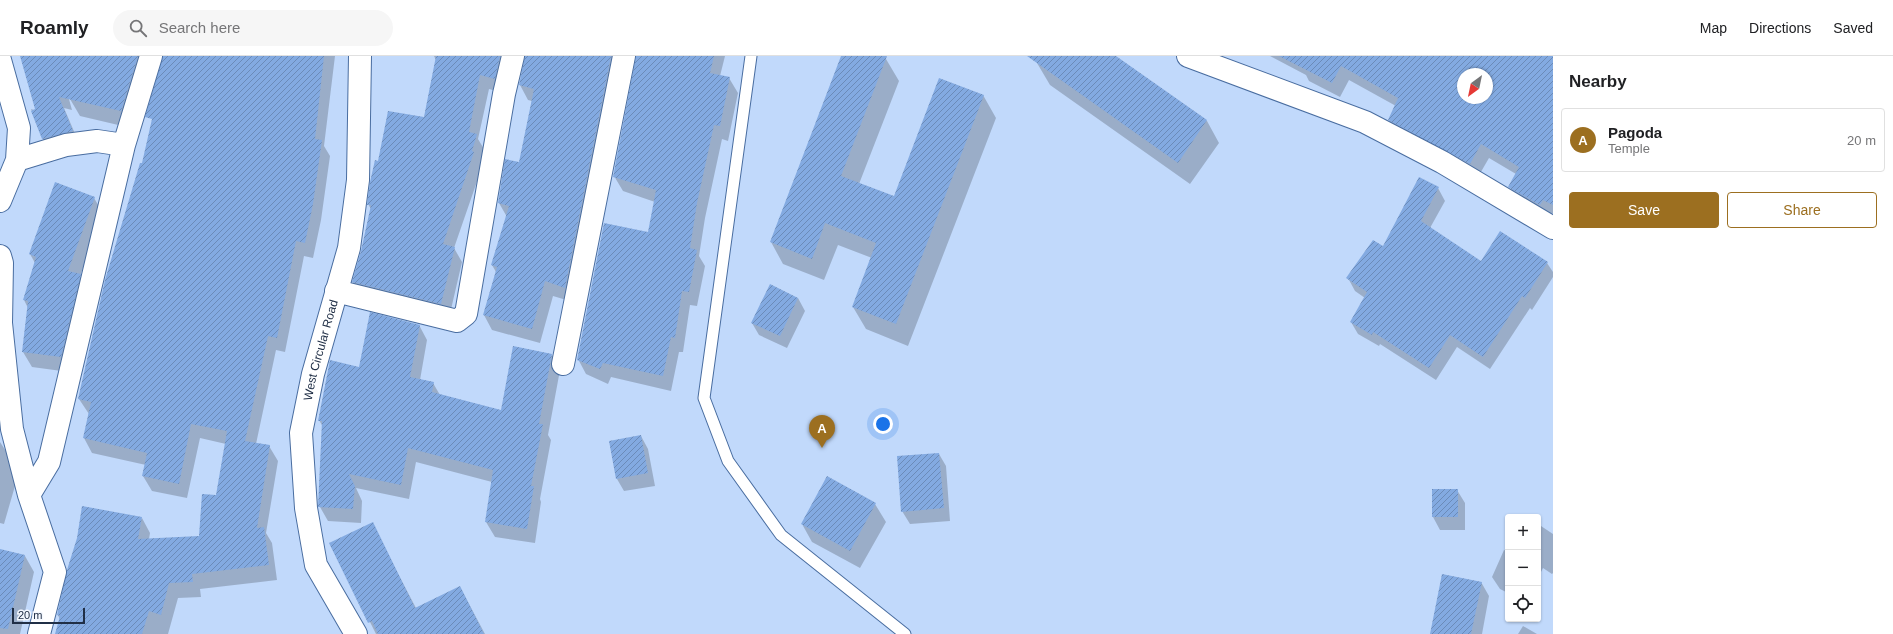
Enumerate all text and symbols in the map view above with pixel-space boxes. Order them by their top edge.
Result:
search box [113,10,393,46]
text: Roamly [20,17,89,38]
icon: search [127,17,149,39]
text: Search here [159,19,240,36]
text: Map [1700,20,1727,36]
text: Directions [1749,20,1811,36]
text: Saved [1833,20,1873,36]
north arrow [1457,68,1493,104]
text: Nearby [1569,72,1627,91]
text: Pagoda [1608,124,1662,141]
text: A [1578,133,1588,148]
text: 20 m [1847,133,1876,148]
text: Temple [1608,141,1650,156]
button: Save [1569,192,1719,228]
button: Share [1727,192,1877,228]
street label: West Circular Road [301,298,341,402]
your location [873,414,893,434]
pin: A [809,415,835,448]
map controls [1505,514,1541,622]
button: + [1505,514,1541,550]
button: − [1505,550,1541,586]
button: locate [1505,586,1541,622]
scale bar [12,606,85,625]
text: 20 m [18,609,42,621]

